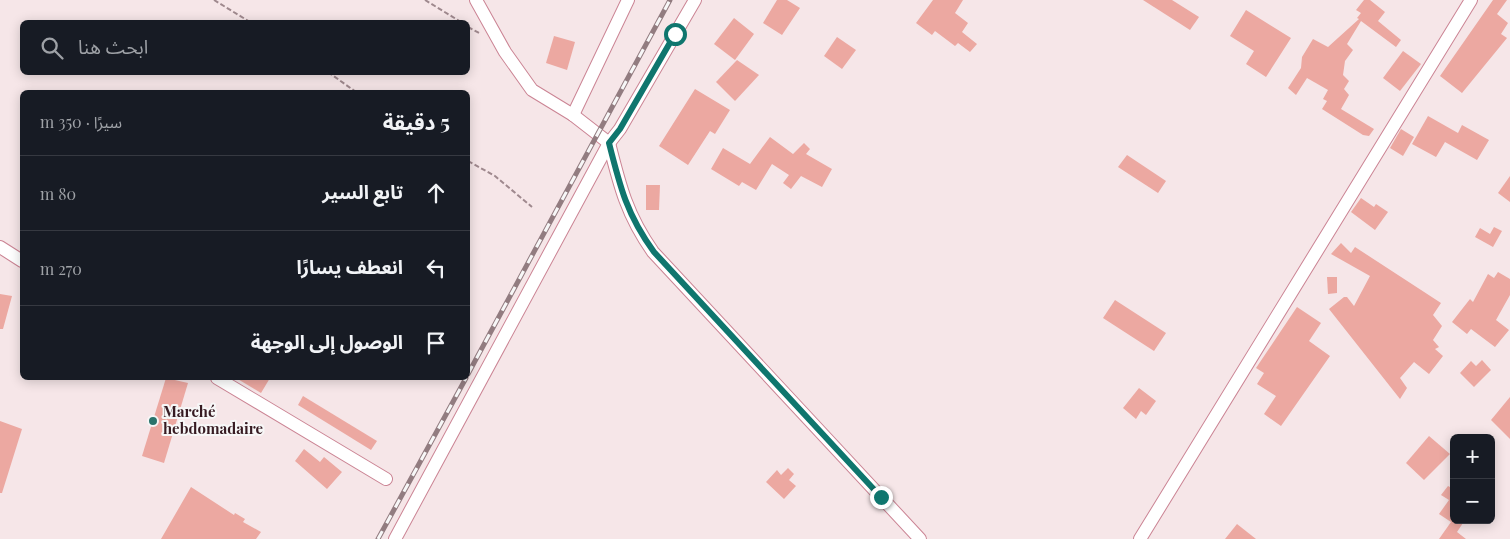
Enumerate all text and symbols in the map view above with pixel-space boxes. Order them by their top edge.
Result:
search box [20,20,470,75]
route start [664,23,687,46]
text: ابحث هنا [78,33,148,59]
icon: search [38,34,66,62]
text: 5 دقيقة [383,107,450,135]
text: سيرًا · 350 m [40,111,122,132]
text: تابع السير [322,178,403,204]
icon: ahead [422,179,450,207]
text: 80 m [40,183,76,204]
text: انعطف يسارًا [297,253,403,279]
icon: left [422,254,450,282]
text: 270 m [40,258,82,279]
text: الوصول إلى الوجهة [251,328,403,354]
icon: arrive [422,329,450,357]
place label: Marché hebdomadaire [163,401,264,438]
marker: Marché hebdomadaire [147,415,159,427]
map controls [1450,434,1495,524]
button: + [1450,434,1495,479]
button: − [1450,479,1495,524]
route end [870,486,893,509]

